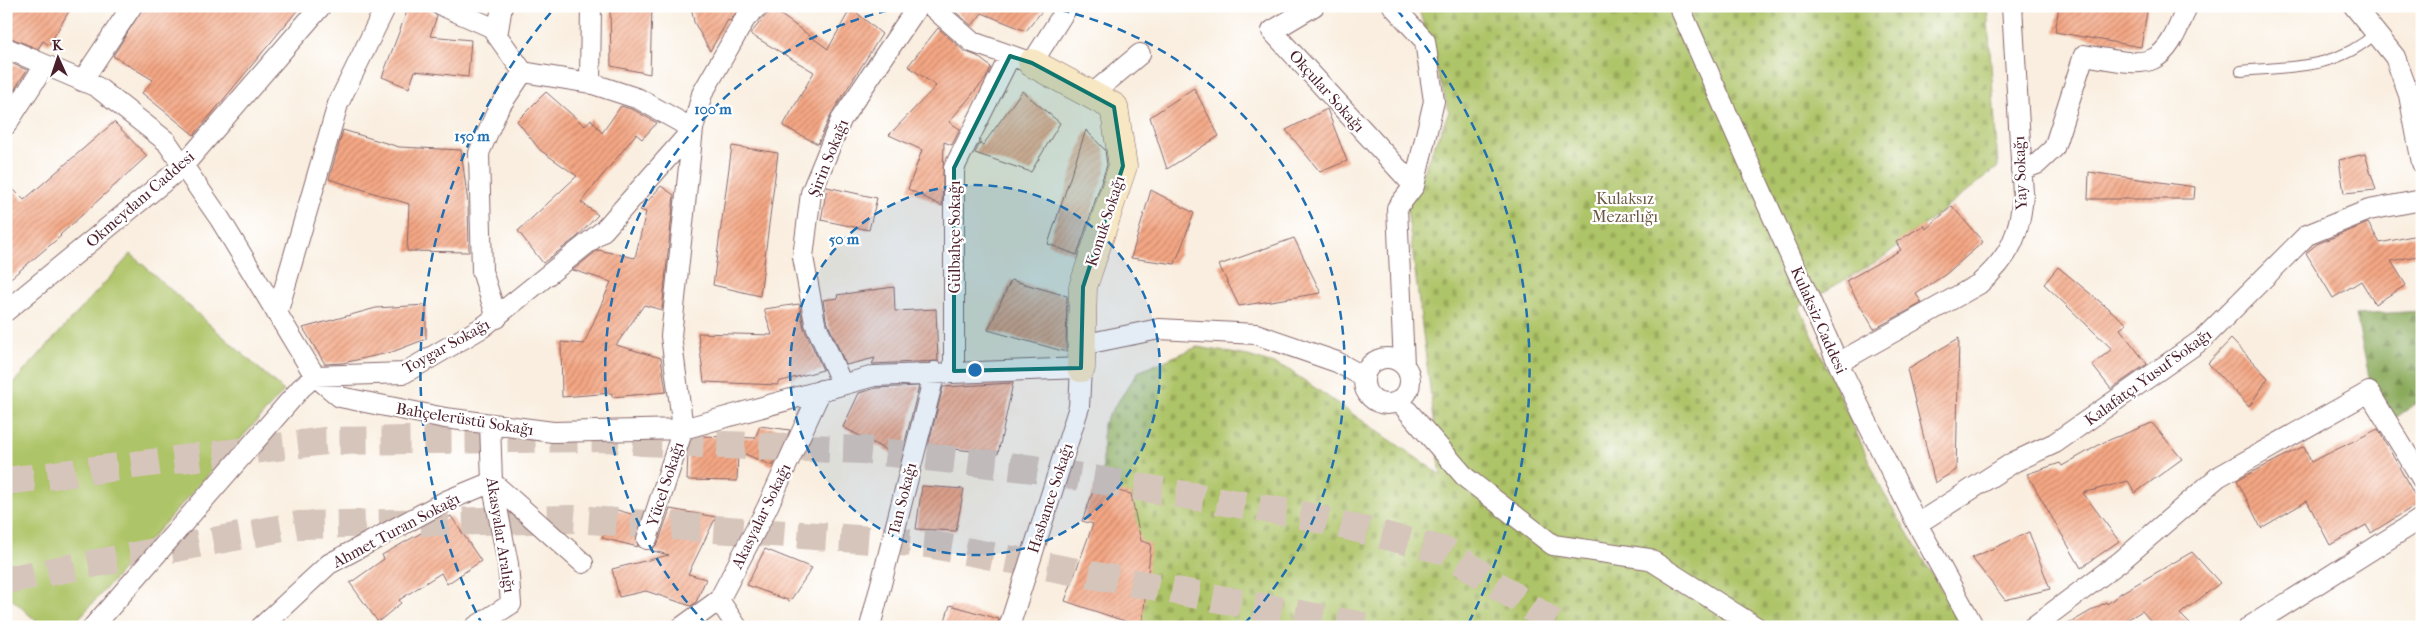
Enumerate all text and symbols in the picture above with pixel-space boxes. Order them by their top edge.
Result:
north arrow [32,32,82,82]
text: K [52,37,64,54]
street label: Okçular Sokağı [1285,46,1369,136]
text: 100 m [694,100,732,118]
street label: Şirin Sokağı [804,116,852,200]
text: 150 m [454,127,490,145]
street label: Yay Sokağı [2009,135,2031,211]
street label: Okmeydanı Caddesi [82,147,198,251]
street label: Konuk Sokağı [1081,173,1129,269]
street label: Gülbahçe Sokağı [945,180,964,293]
park label: Kulaksız Mezarlığı [1592,189,1658,226]
text: 50 m [829,230,860,248]
street label: Kulaksiz Caddesi [1787,263,1851,377]
street label: Toygar Sokağı [399,314,493,378]
street label: Kalafatçı Yusuf Sokağı [2081,324,2215,429]
centre of rings [966,361,984,379]
street label: Bahçelerüstü Sokağı [395,399,535,439]
street label: Yücel Sokağı [642,439,688,530]
street label: Hasbance Sokağı [1023,440,1077,555]
street label: Akasyalar Sokağı [727,460,795,573]
street label: Tan Sokağı [884,460,920,538]
street label: Akasyalar Aralığı [482,475,520,594]
street label: Ahmet Turan Sokağı [328,488,463,572]

